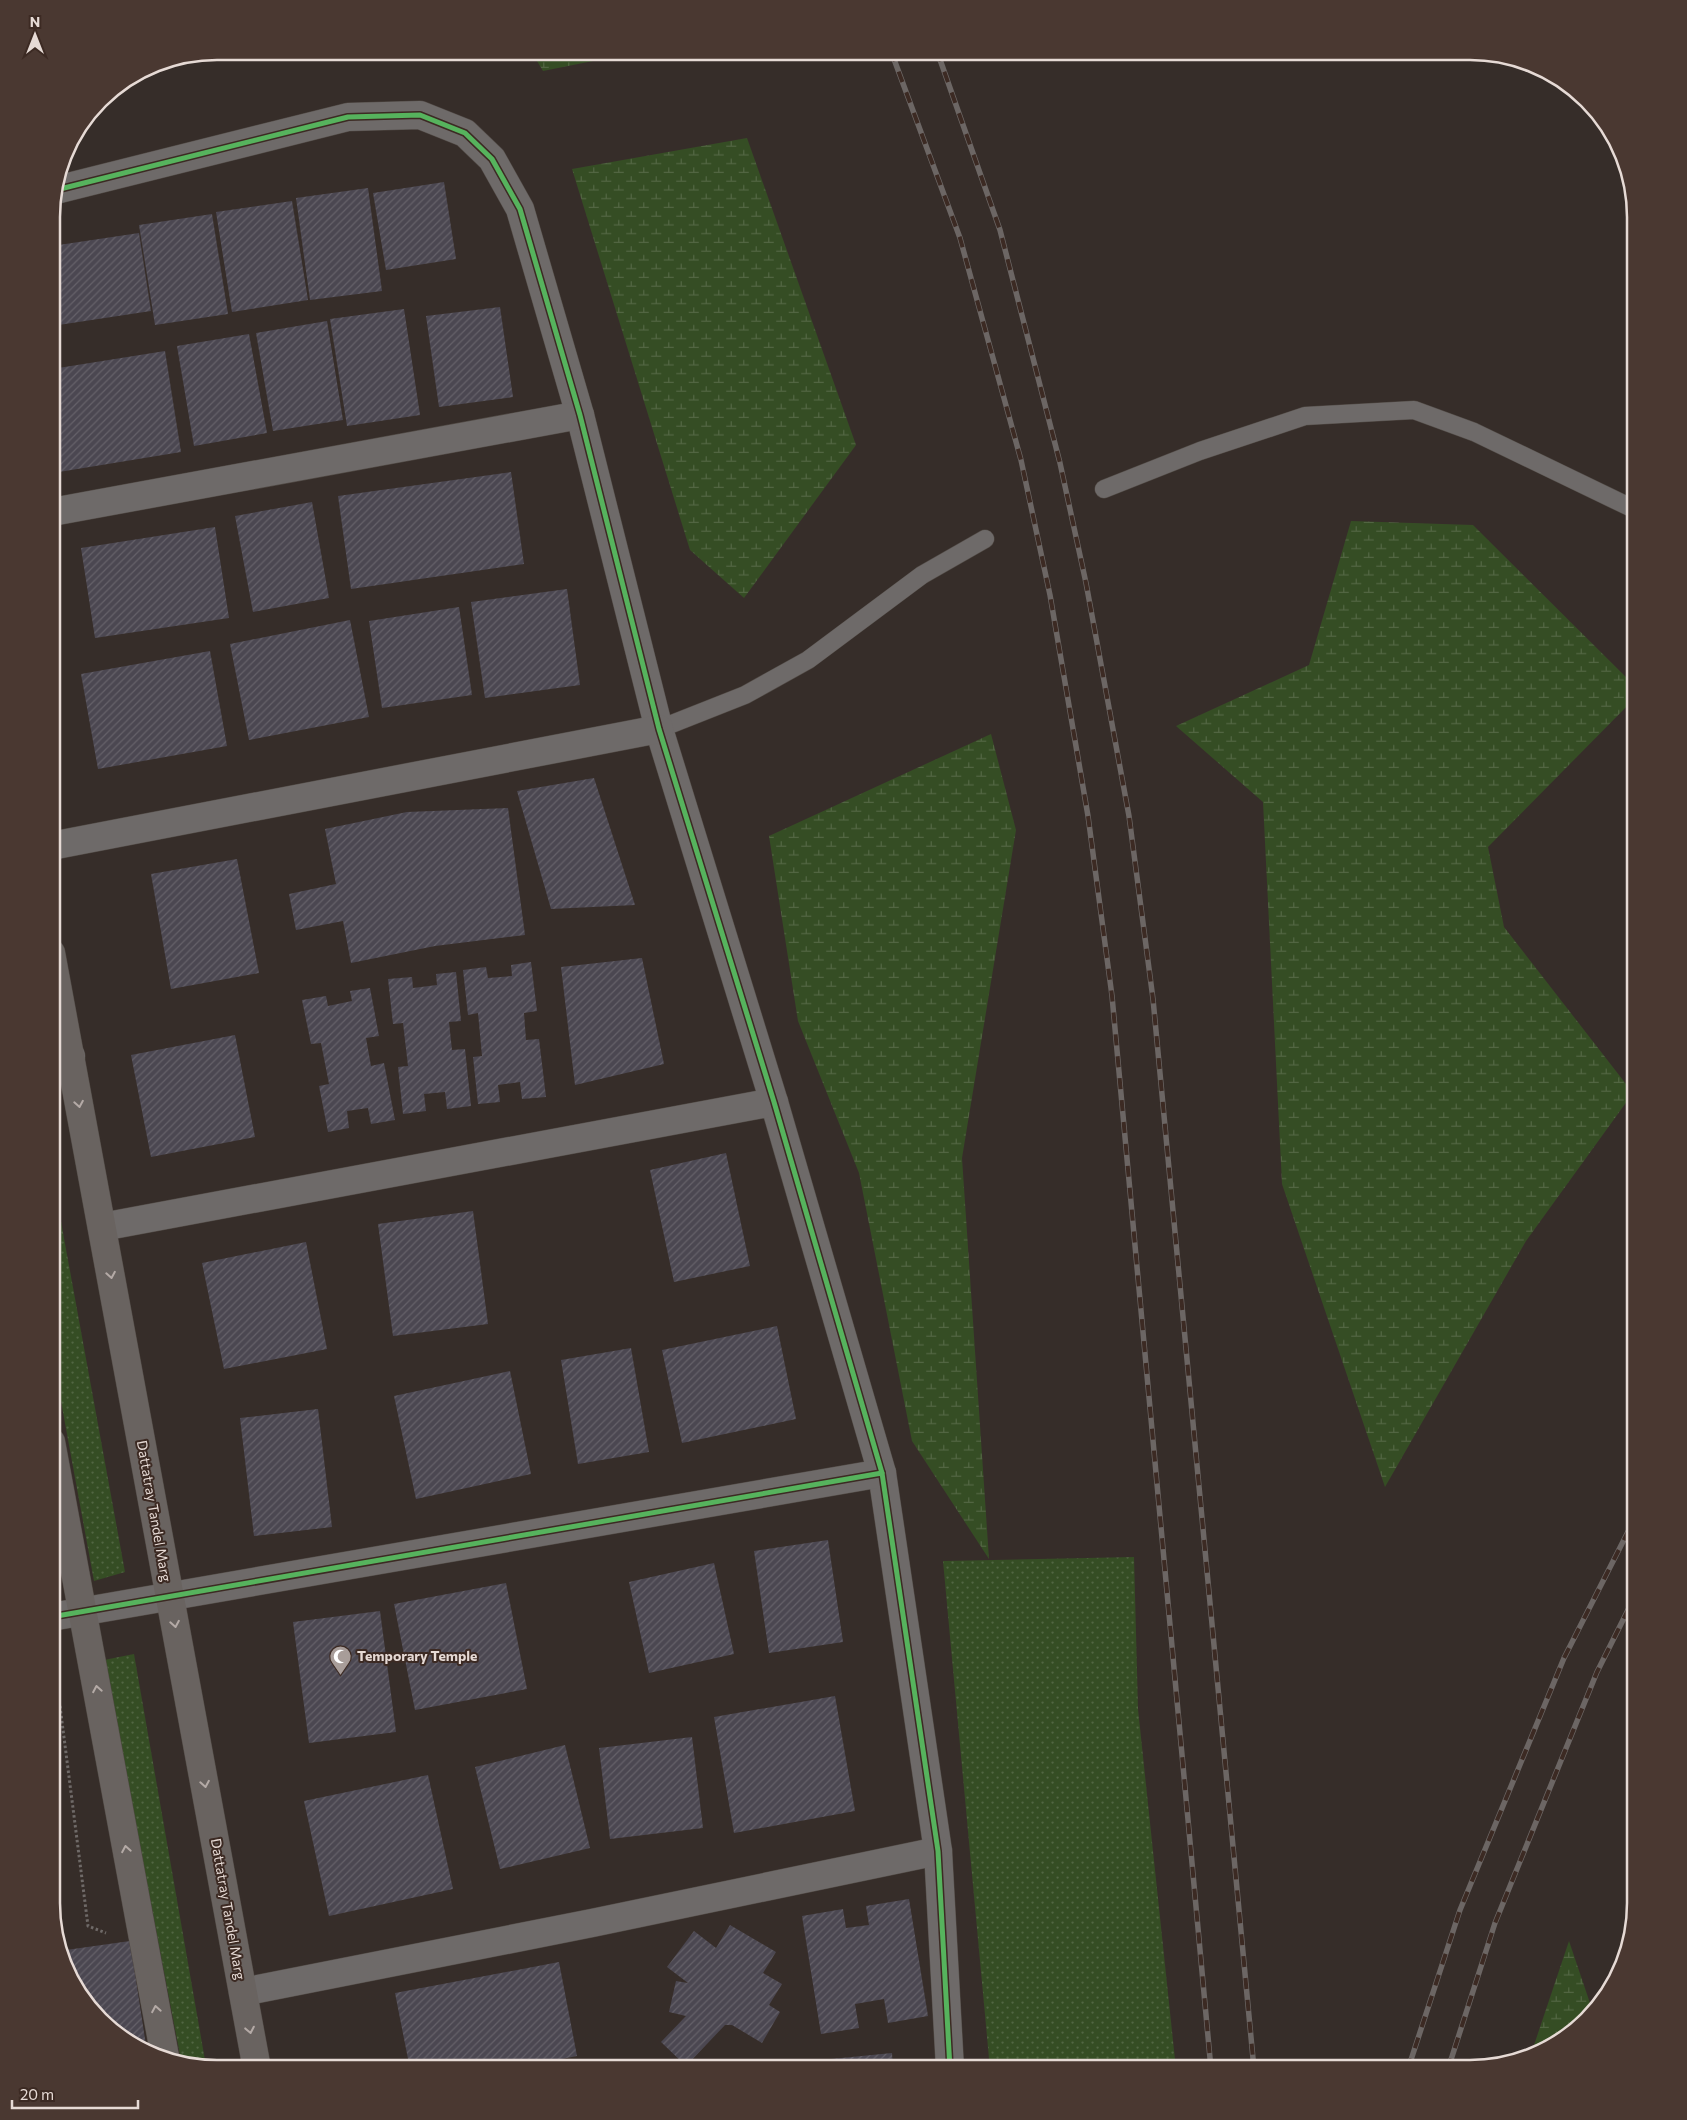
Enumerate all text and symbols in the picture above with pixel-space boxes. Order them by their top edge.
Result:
north arrow [10,10,60,60]
text: N [30,13,40,30]
one-way arrow [74,1100,84,1109]
one-way arrow [105,1271,115,1279]
street label: Dattatray Tandel Marg [134,1439,175,1583]
one-way arrow [170,1620,180,1628]
mosque icon: Temporary Temple [329,1644,353,1675]
place label: Temporary Temple [357,1647,477,1664]
one-way arrow [92,1685,102,1693]
one-way arrow [199,1779,209,1788]
street label: Dattatray Tandel Marg [208,1837,249,1981]
one-way arrow [122,1844,132,1853]
one-way arrow [151,2004,161,2013]
one-way arrow [244,2026,255,2035]
scale bar [12,2078,139,2110]
text: 20 m [20,2085,54,2103]

